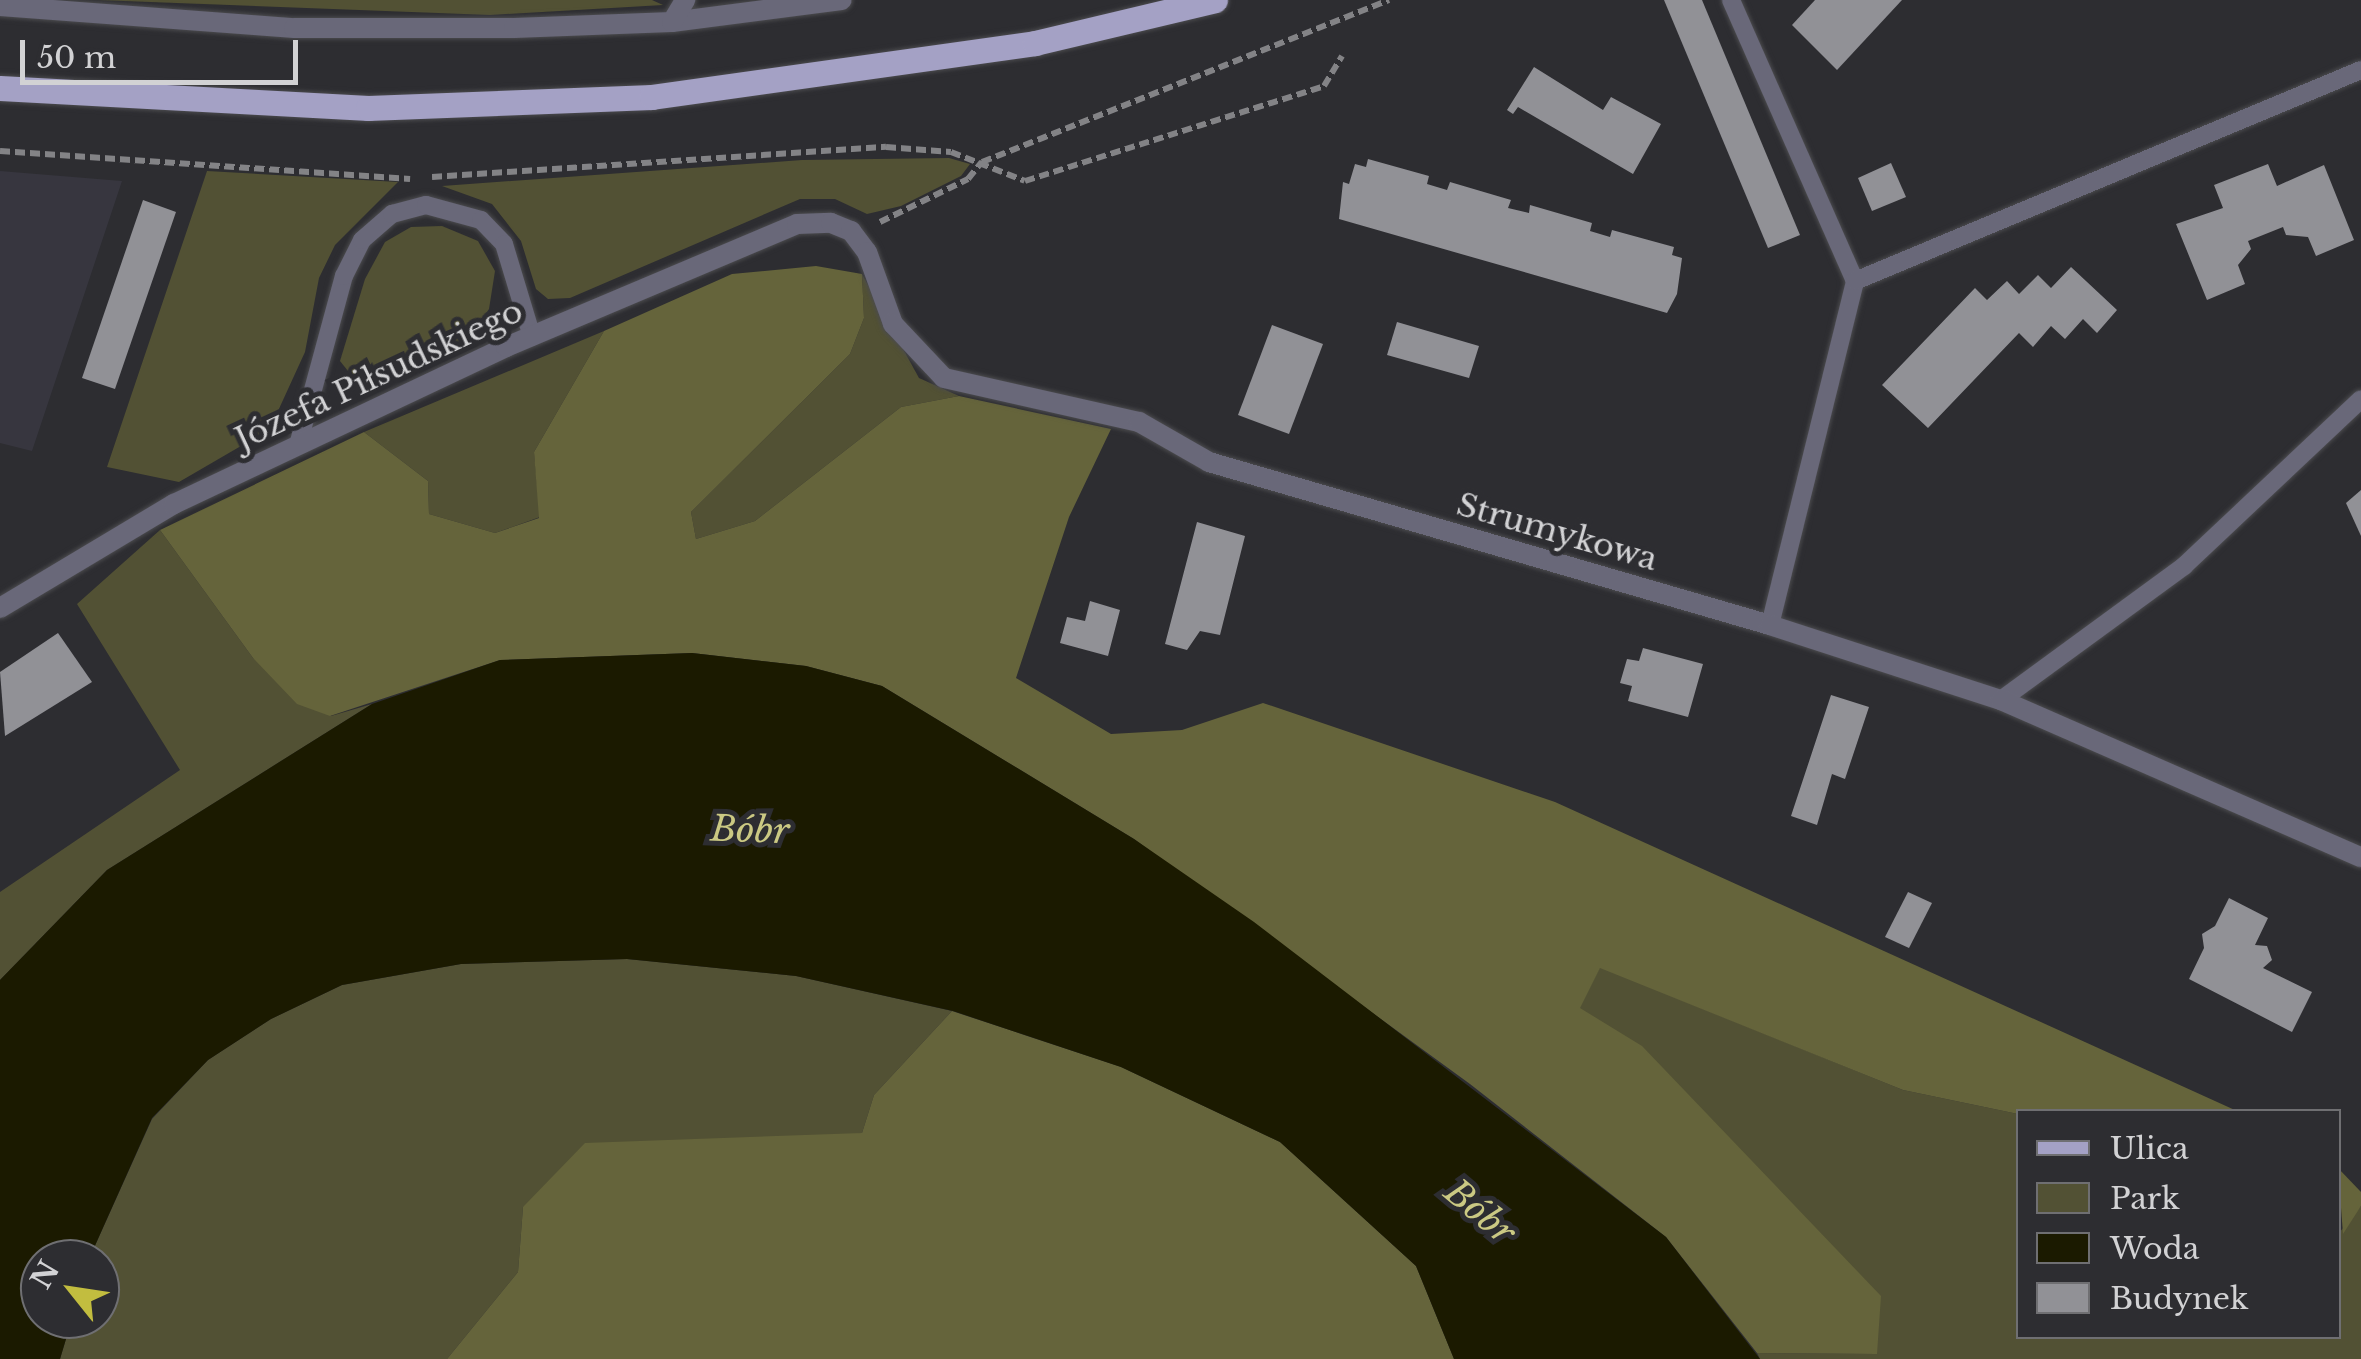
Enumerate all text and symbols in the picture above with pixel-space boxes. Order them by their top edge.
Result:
scale bar [25,20,302,82]
text: 50 m [37,39,116,76]
street label: Józefa Piłsudskiego [229,291,529,459]
street label: Strumykowa [1452,485,1662,579]
water label: Bóbr [710,808,790,852]
legend [2016,1109,2341,1339]
text: Ulica [2110,1130,2189,1167]
water label: Bóbr [1436,1171,1524,1253]
text: Park [2110,1180,2180,1217]
text: Woda [2110,1230,2199,1267]
north arrow [20,1239,120,1339]
text: N [24,1255,67,1295]
text: Budynek [2110,1280,2249,1317]

